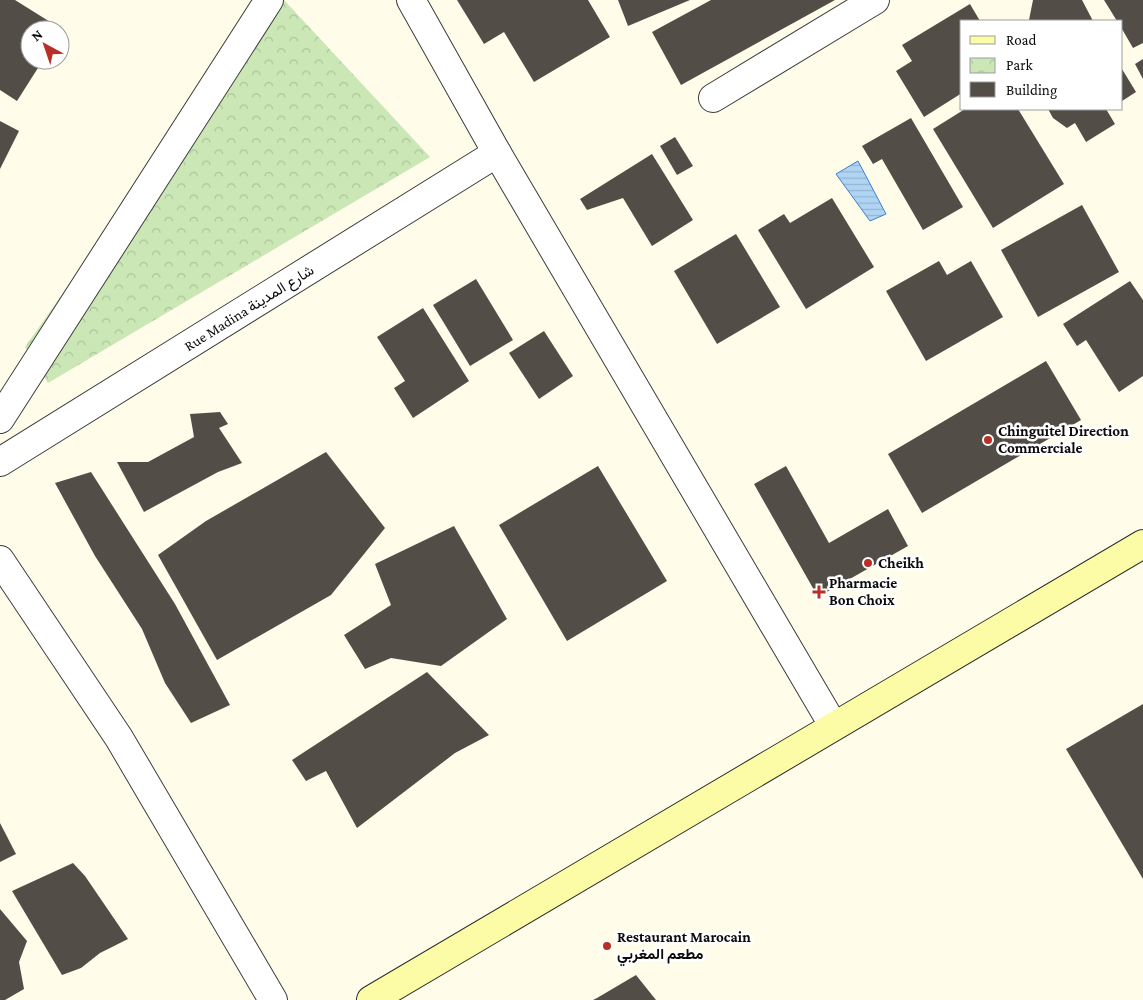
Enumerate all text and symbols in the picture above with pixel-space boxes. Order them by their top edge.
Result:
north arrow [20,20,70,70]
legend [960,20,1123,110]
text: N [28,26,46,44]
text: Road [1006,32,1037,48]
text: Park [1006,57,1033,73]
text: Building [1006,82,1057,99]
street label: Rue Madina شارع المدينة [181,262,318,357]
place label: Chinguitel Direction Commerciale [998,423,1129,456]
marker: Chinguitel Direction Commerciale [982,434,994,446]
place label: Cheikh [878,555,924,571]
marker: Cheikh [862,557,874,569]
place label: Pharmacie Bon Choix [829,575,897,608]
marker: Pharmacie Bon Choix [813,586,825,598]
place label: Restaurant Marocain مطعم المغربي [617,929,751,967]
marker: Restaurant Marocain مطعم المغربي [601,940,613,952]

